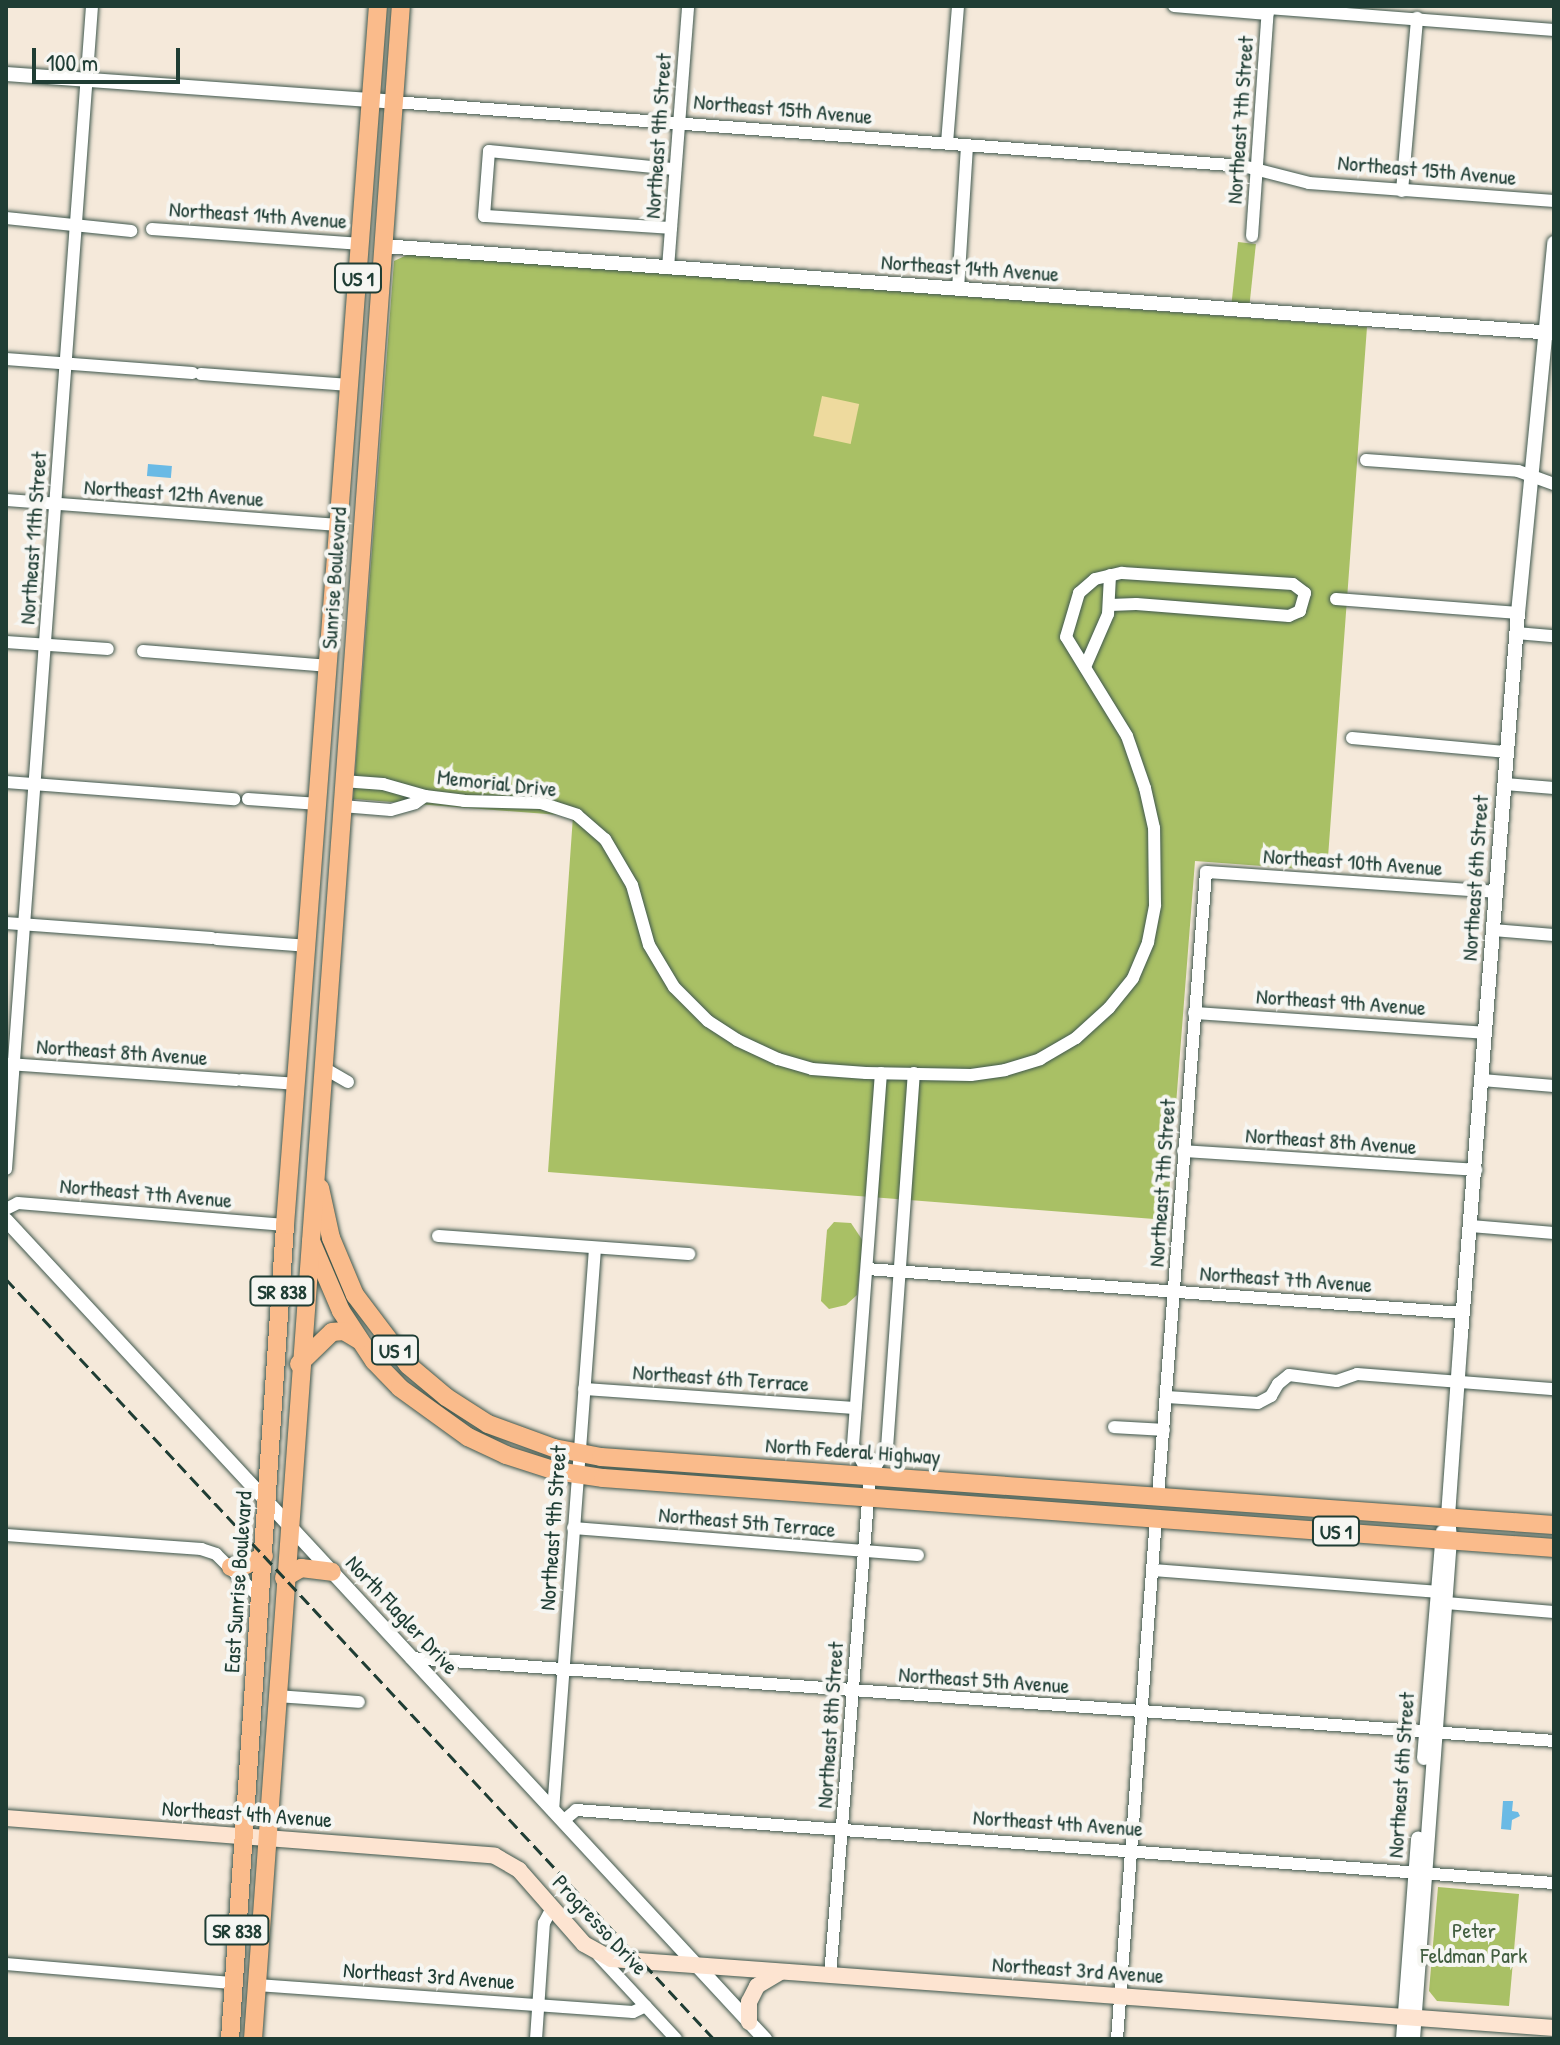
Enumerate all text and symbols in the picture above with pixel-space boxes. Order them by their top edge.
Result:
scale bar [36,32,184,82]
street label: Northeast 7th Street [1221,35,1259,205]
text: 100 m [46,46,98,78]
street label: Northeast 9th Street [639,53,677,219]
street label: Northeast 15th Avenue [693,88,873,130]
street label: Northeast 15th Avenue [1337,149,1517,191]
street label: Northeast 14th Avenue [168,196,348,234]
street label: Northeast 14th Avenue [880,249,1060,287]
road number: US 1 [332,262,384,294]
street label: Northeast 11th Street [14,451,52,625]
street label: Northeast 12th Avenue [83,474,265,512]
street label: Sunrise Boulevard [316,506,352,650]
street label: Memorial Drive [436,764,558,802]
street label: Northeast 6th Street [1456,794,1494,962]
street label: Northeast 10th Avenue [1262,843,1444,881]
street label: Northeast 9th Avenue [1255,983,1427,1021]
street label: Northeast 8th Avenue [36,1033,208,1071]
street label: Northeast 7th Street [1143,1098,1181,1268]
street label: Northeast 8th Avenue [1245,1122,1417,1160]
street label: Northeast 7th Avenue [59,1172,233,1214]
street label: Northeast 7th Avenue [1199,1260,1373,1298]
road number: SR 838 [248,1275,316,1307]
road number: US 1 [369,1334,421,1366]
street label: Northeast 6th Terrace [632,1359,810,1397]
street label: North Federal Highway [764,1432,942,1470]
street label: Northeast 9th Street [534,1445,572,1611]
street label: East Sunrise Boulevard [218,1490,258,1674]
street label: Northeast 5th Terrace [657,1501,837,1543]
road number: US 1 [1310,1515,1362,1547]
street label: North Flagler Drive [340,1550,464,1680]
street label: Northeast 8th Street [811,1641,849,1809]
street label: Northeast 5th Avenue [898,1661,1070,1699]
street label: Northeast 6th Street [1382,1691,1420,1859]
street label: Northeast 4th Avenue [161,1795,333,1833]
street label: Northeast 4th Avenue [972,1804,1144,1842]
street label: Progresso Drive [547,1869,653,1981]
road number: SR 838 [203,1914,271,1946]
park label: Peter Feldman Park [1421,1917,1527,1968]
street label: Northeast 3rd Avenue [991,1951,1165,1989]
street label: Northeast 3rd Avenue [342,1957,516,1995]

